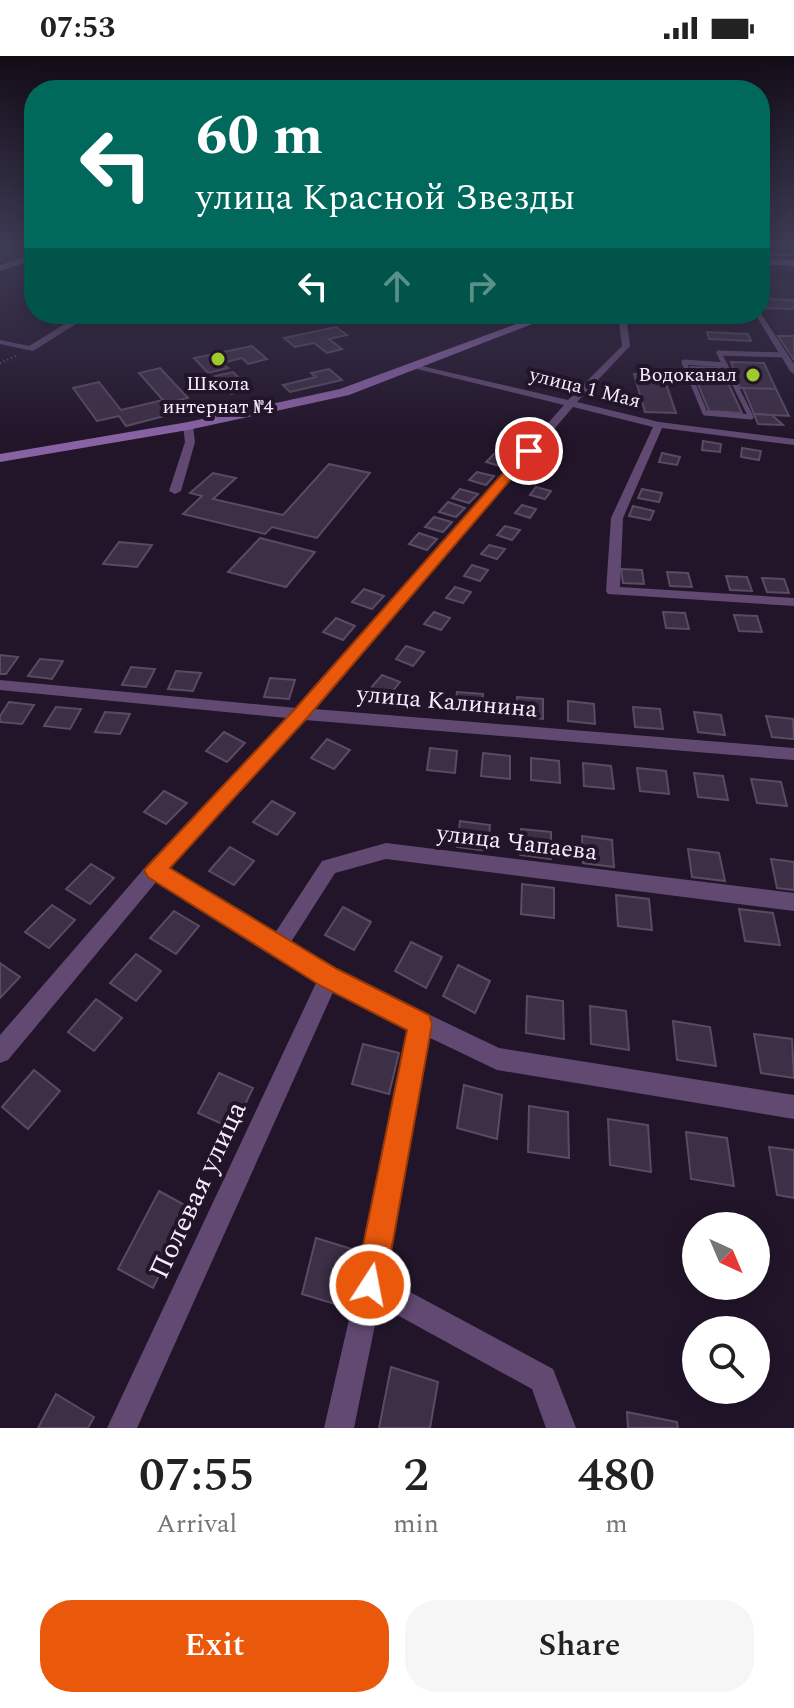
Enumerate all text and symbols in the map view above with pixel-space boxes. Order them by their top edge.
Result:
text: 07:53 [40,5,115,51]
text: 60 m [196,94,323,179]
icon: left [64,112,168,216]
text: улица Красной Звезды [196,171,575,226]
icon: left [291,264,335,308]
icon: ahead [375,264,419,308]
icon: right [459,264,503,308]
marker: Школа интернат №4 [209,350,227,368]
street label: улица 1 Мая [525,359,644,416]
place label: Водоканал [638,360,737,390]
marker: Водоканал [744,366,762,384]
place label: Школа интернат №4 [162,369,274,422]
pin [495,417,563,485]
icon: arrive [507,429,551,473]
street label: улица Калинина [354,676,539,728]
street label: улица Чапаева [434,815,600,871]
street label: Полевая улица [138,1094,258,1286]
north arrow [682,1212,770,1300]
map controls [682,1212,770,1404]
position arrow [328,1243,412,1327]
button: search [682,1316,770,1404]
text: 07:55 [139,1439,254,1512]
text: 2 [403,1439,429,1512]
text: 480 [578,1439,655,1512]
text: Arrival [156,1504,237,1544]
text: min [393,1504,439,1544]
text: m [605,1504,628,1544]
button: Exit [40,1600,389,1692]
button: Share [405,1600,754,1692]

